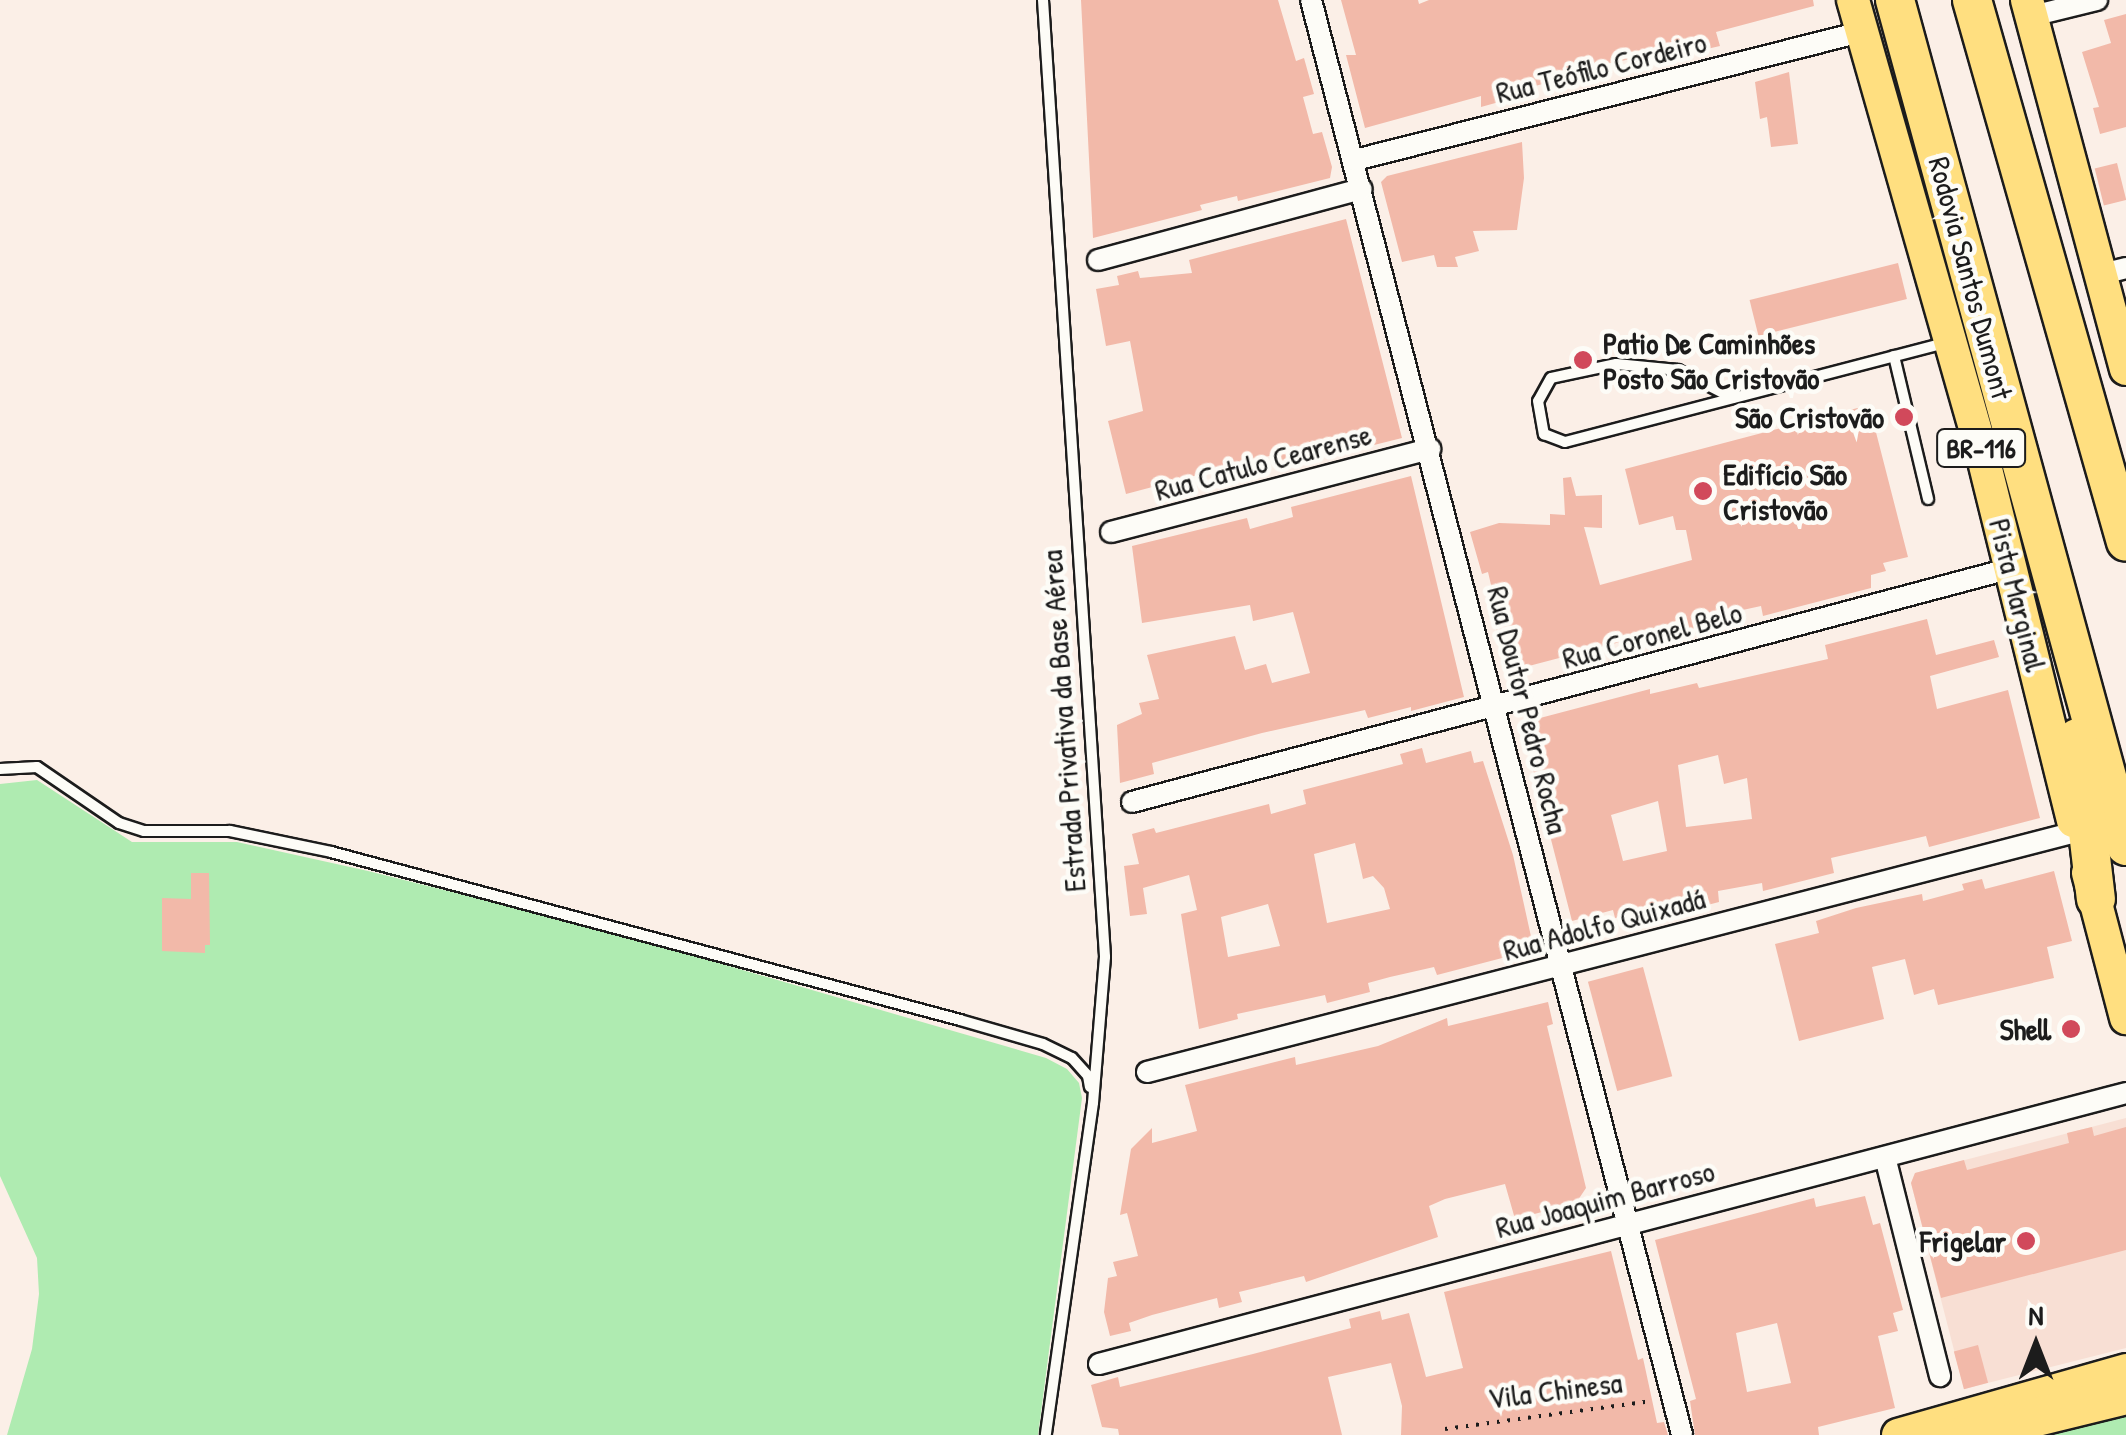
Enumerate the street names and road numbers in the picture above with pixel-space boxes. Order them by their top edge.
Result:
street label: Rua Teófilo Cordeiro [1492,23,1710,111]
street label: Rodovia Santos Dumont [1921,153,2021,403]
street label: Rua Catulo Cearense [1151,416,1375,508]
road number: BR-116 [1936,425,2026,471]
street label: Pista Marginal [1982,515,2054,675]
street label: Estrada Privativa da Base Aérea [1033,549,1093,893]
street label: Rua Doutor Pedro Rocha [1480,583,1576,837]
street label: Rua Coronel Belo [1558,594,1746,676]
street label: Rua Adolfo Quixadá [1499,880,1709,968]
street label: Rua Joaquim Barroso [1492,1153,1718,1245]
street label: Vila Chinesa [1486,1364,1624,1416]

